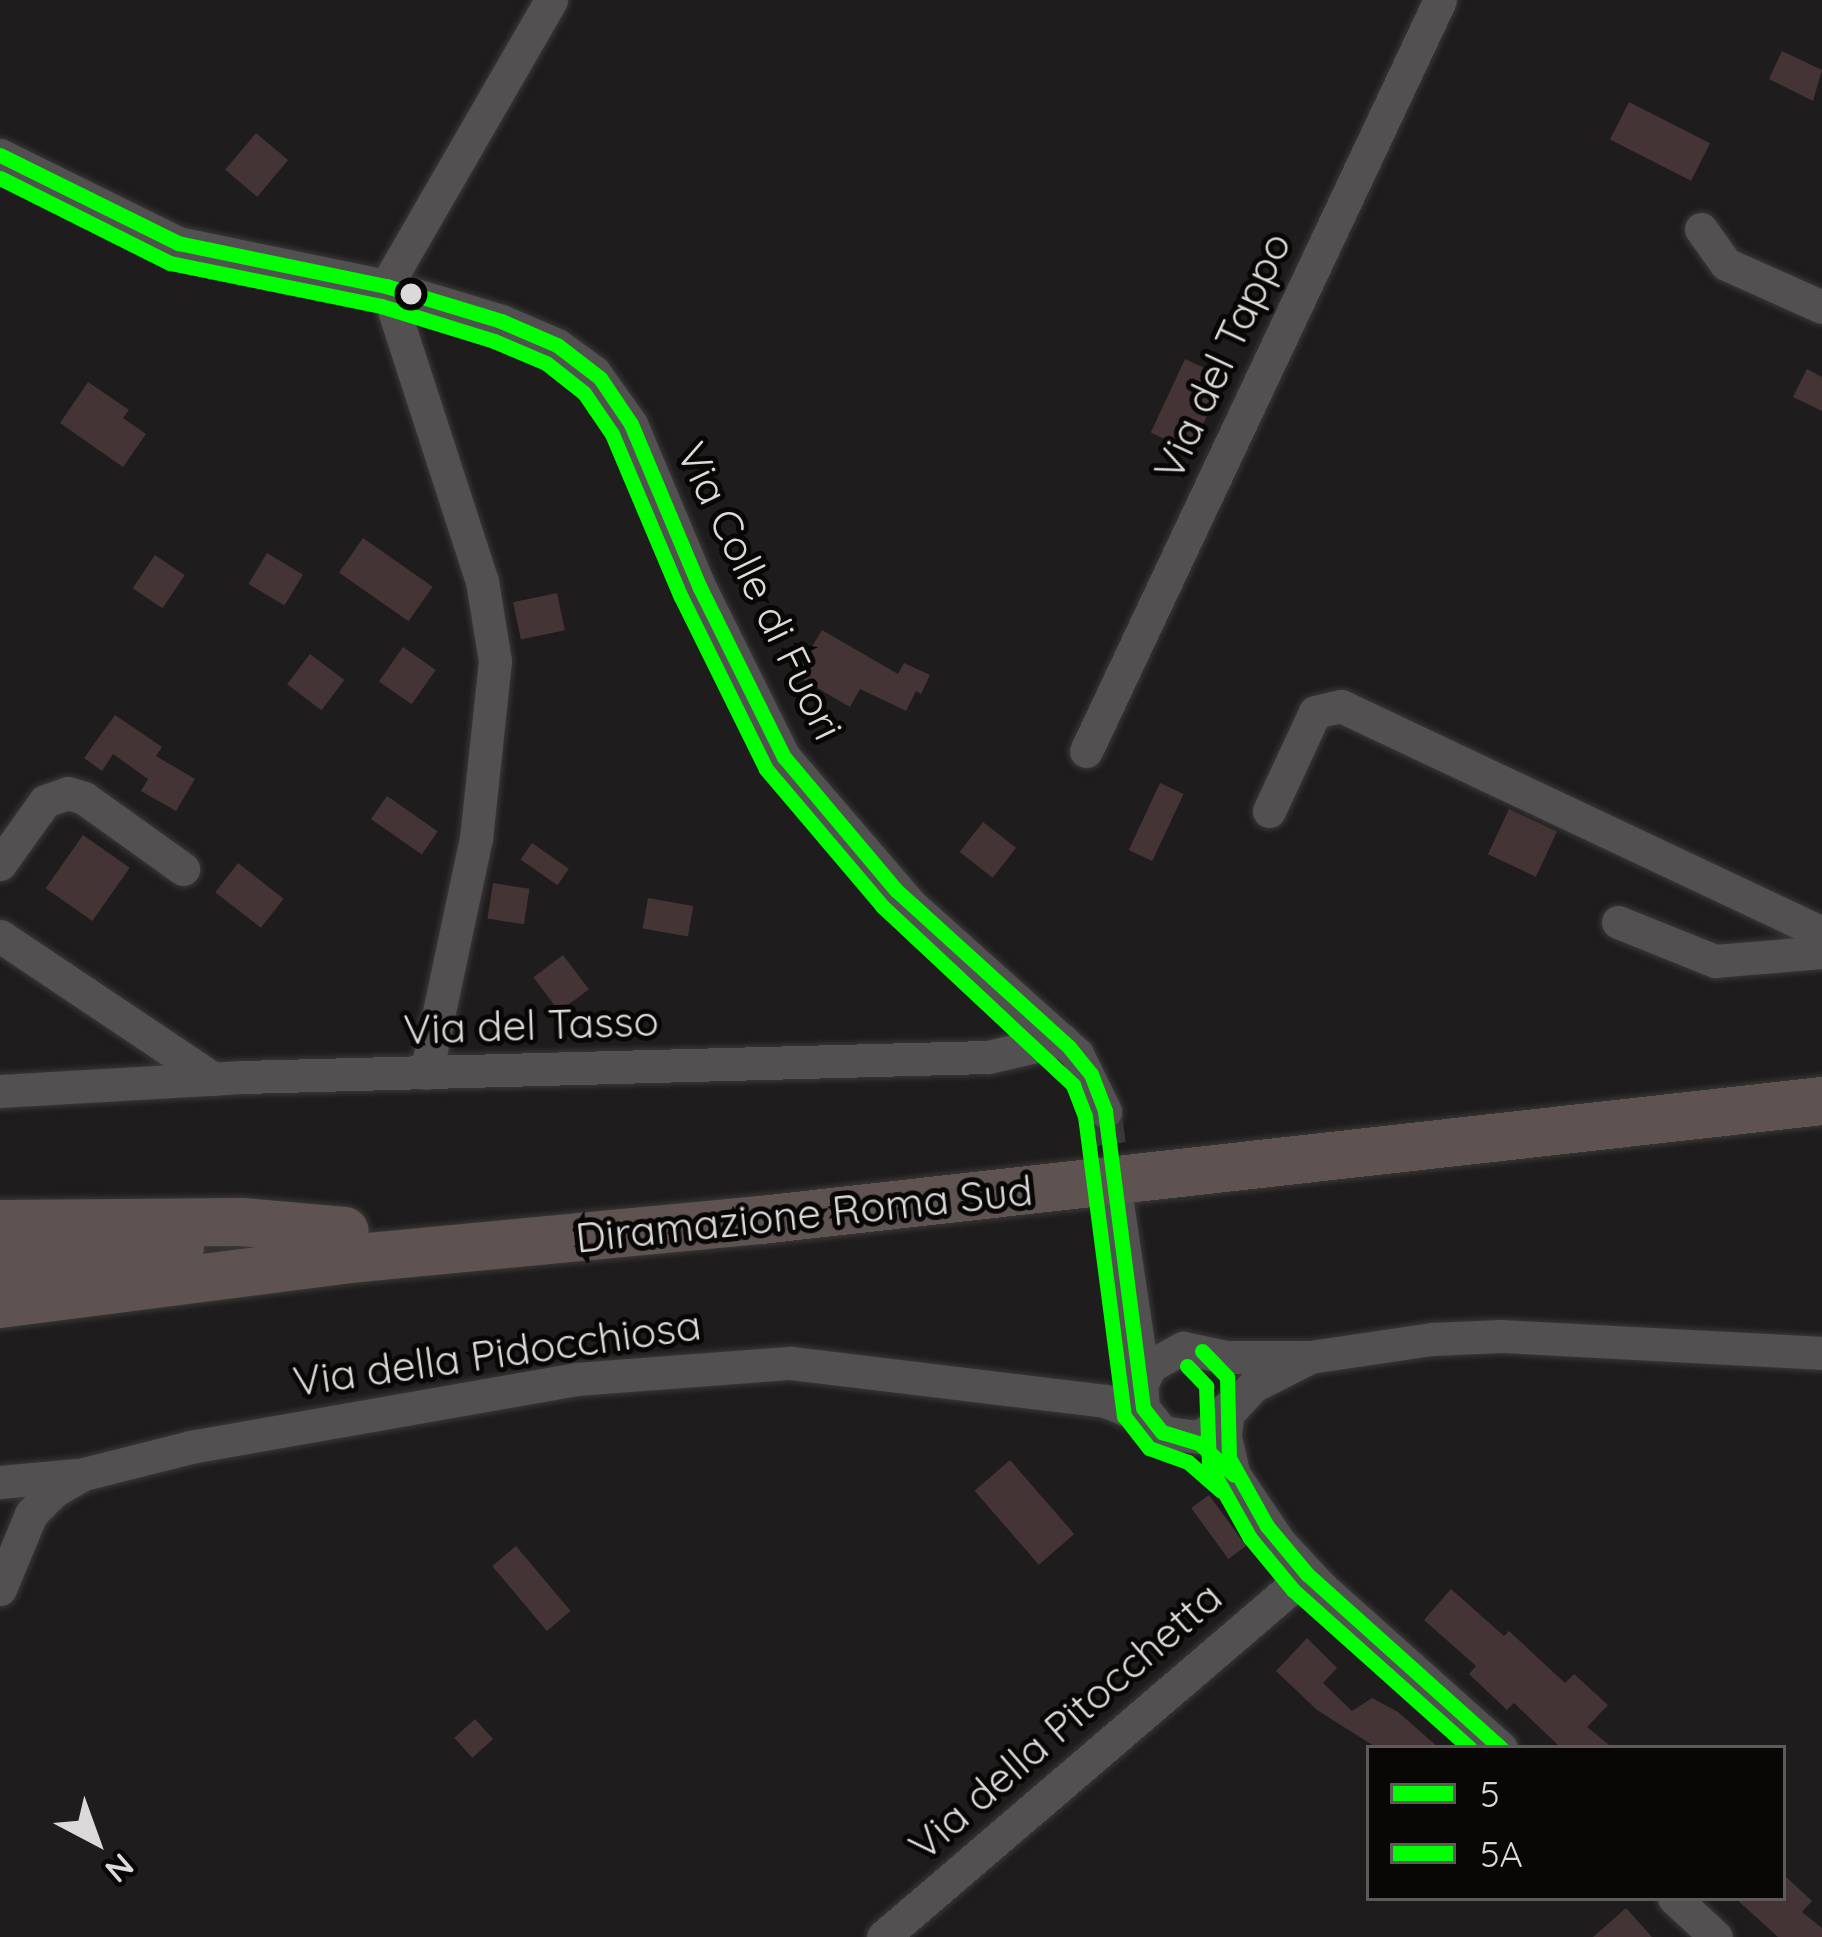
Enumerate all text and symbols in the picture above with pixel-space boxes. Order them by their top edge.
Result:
street label: Via del Tappo [1143,224,1301,488]
unlabelled marker [400,283,422,305]
street label: Via Colle di Fuori [666,434,854,748]
street label: Via del Tasso [402,995,660,1055]
street label: Diramazione Roma Sud [573,1165,1035,1263]
street label: Via della Pidocchiosa [290,1299,704,1407]
street label: Via della Pitocchetta [898,1572,1232,1870]
legend [1366,1745,1786,1901]
text: 5 [1480,1771,1500,1816]
north arrow [36,1781,156,1901]
text: 5A [1480,1831,1523,1876]
text: N [97,1845,143,1892]

